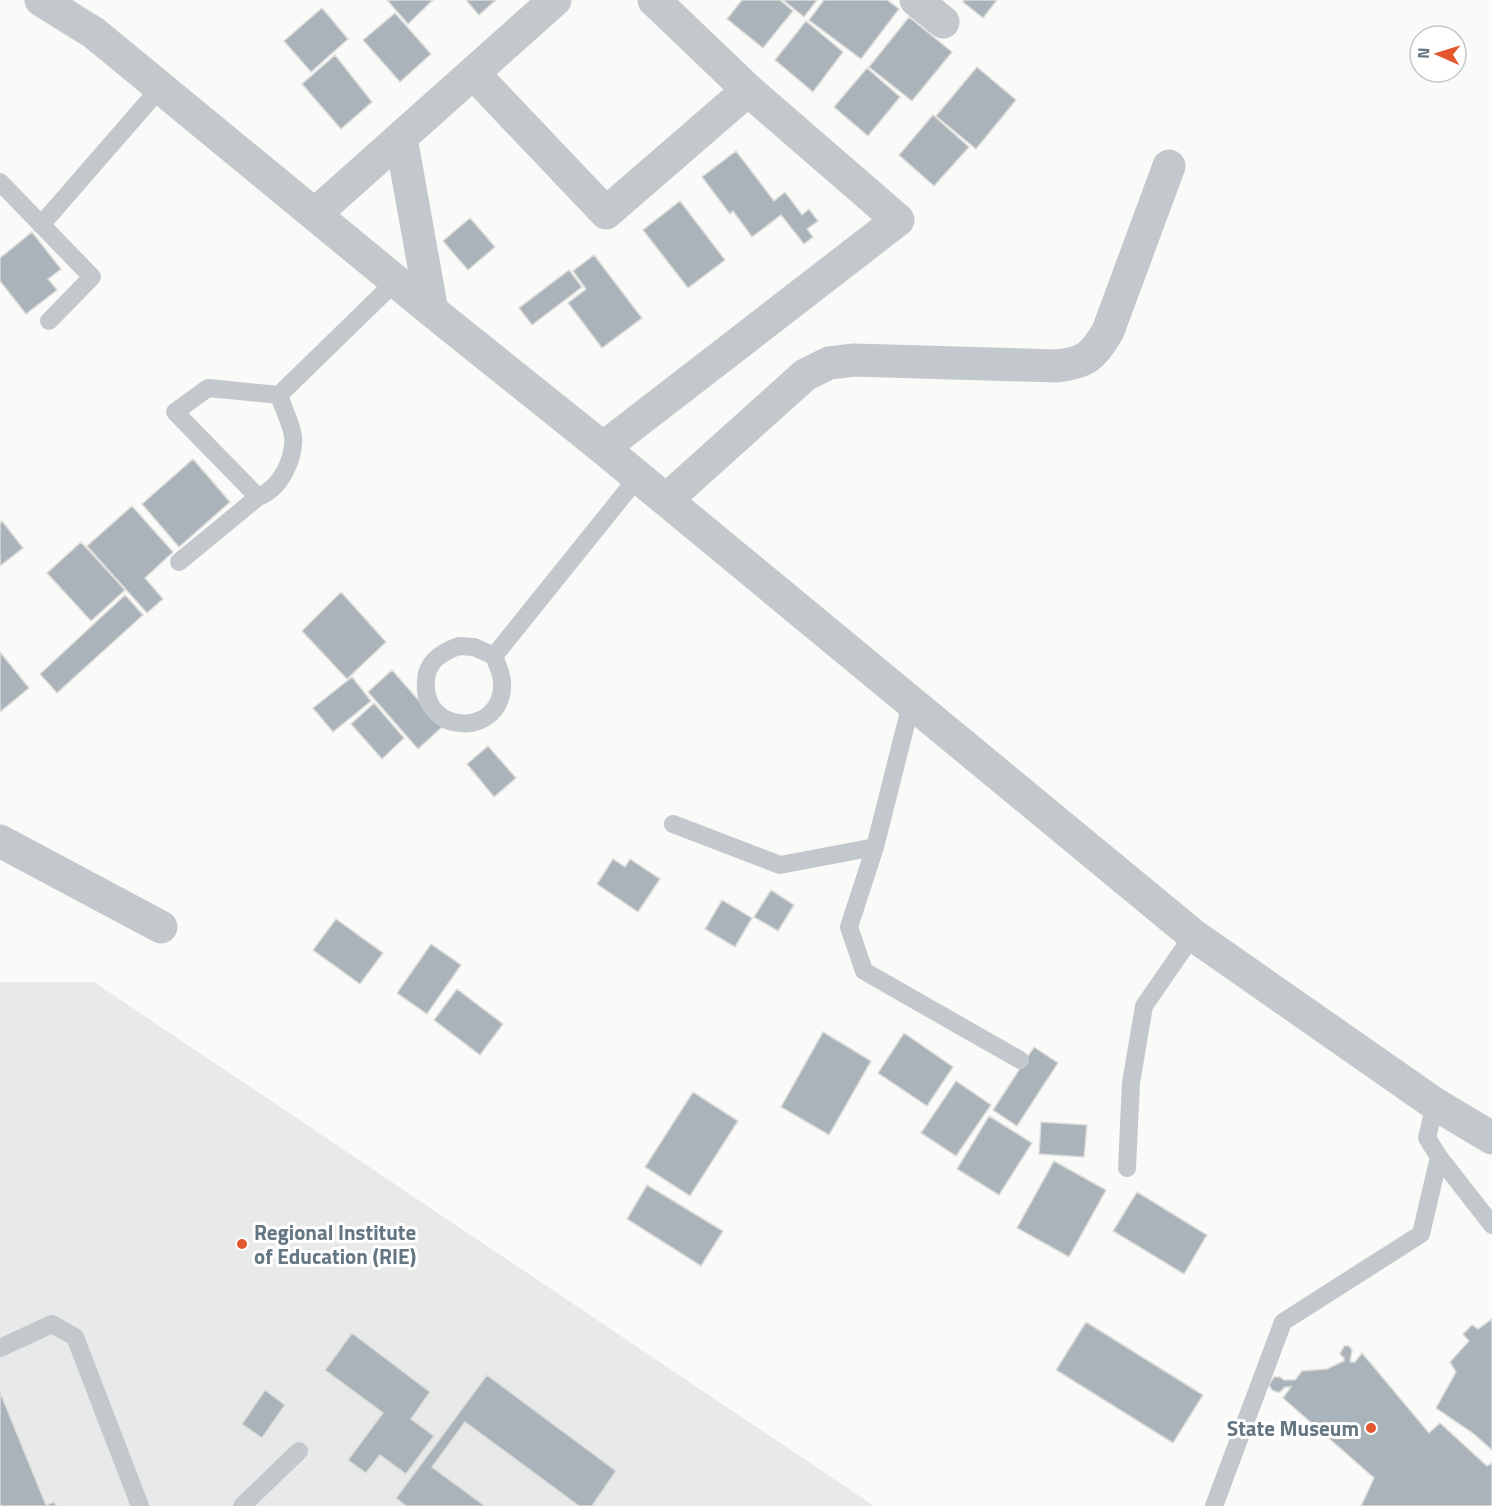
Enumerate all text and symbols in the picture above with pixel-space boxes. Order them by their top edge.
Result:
north arrow [1408,24,1468,84]
text: N [1411,47,1435,59]
place label: Regional Institute of Education (RIE) [254,1216,416,1272]
marker: Regional Institute of Education (RIE) [235,1237,249,1251]
place label: State Museum [1227,1412,1359,1444]
marker: State Museum [1364,1421,1378,1435]

